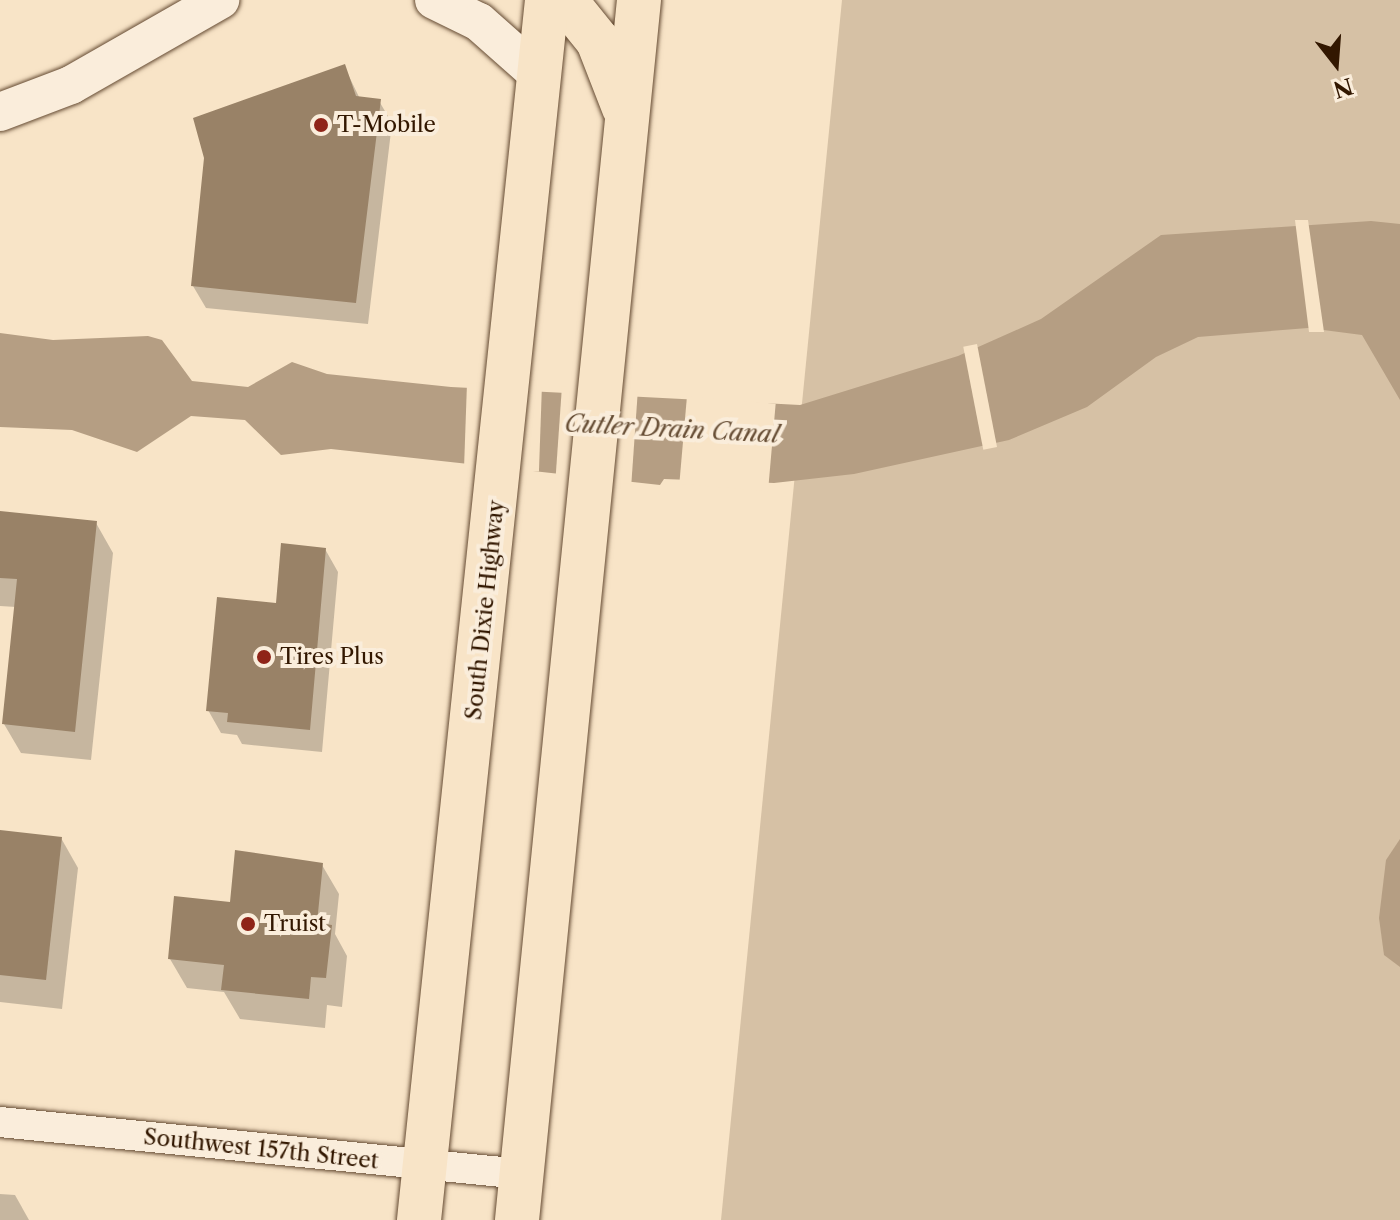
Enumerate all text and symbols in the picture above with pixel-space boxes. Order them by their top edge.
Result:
north arrow [1296,24,1376,104]
text: N [1330,72,1356,103]
place label: T-Mobile [337,112,436,138]
marker: T-Mobile [312,116,330,134]
water label: Cutler Drain Canal [564,409,780,449]
street label: South Dixie Highway [460,499,510,721]
place label: Tires Plus [280,644,384,670]
marker: Tires Plus [255,648,273,666]
place label: Truist [264,911,326,937]
marker: Truist [239,915,257,933]
street label: Southwest 157th Street [142,1124,380,1174]

